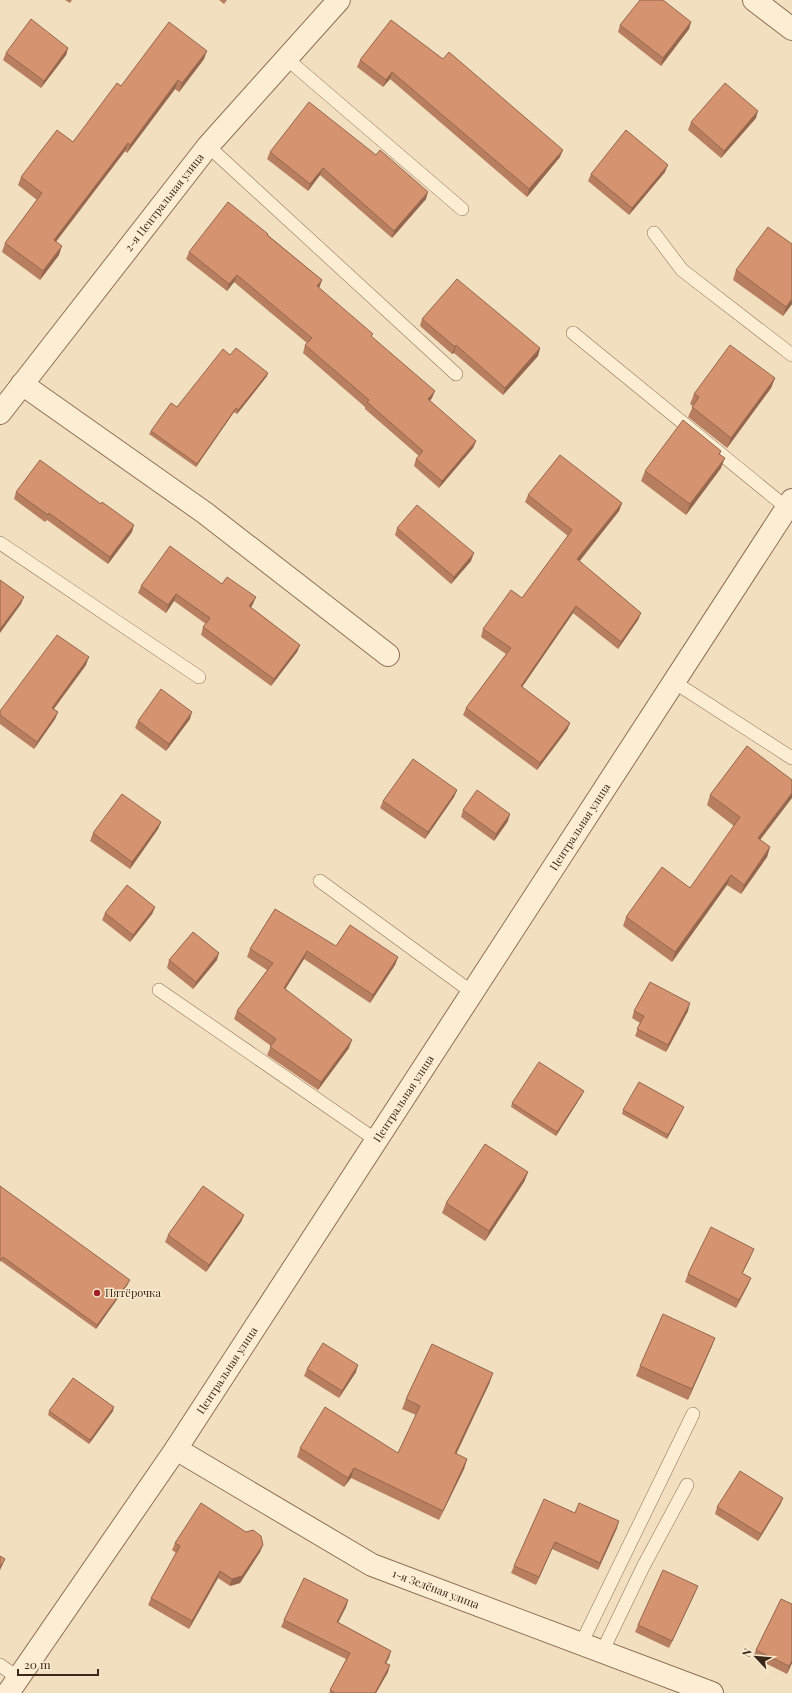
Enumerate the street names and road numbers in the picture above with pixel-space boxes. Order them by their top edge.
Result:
street label: 2-я Центральная улица [121,149,207,254]
street label: Центральная улица [546,780,614,873]
street label: Центральная улица [369,1051,437,1145]
street label: Центральная улица [193,1323,261,1417]
street label: 1-я Зелёная улица [390,1565,482,1612]

